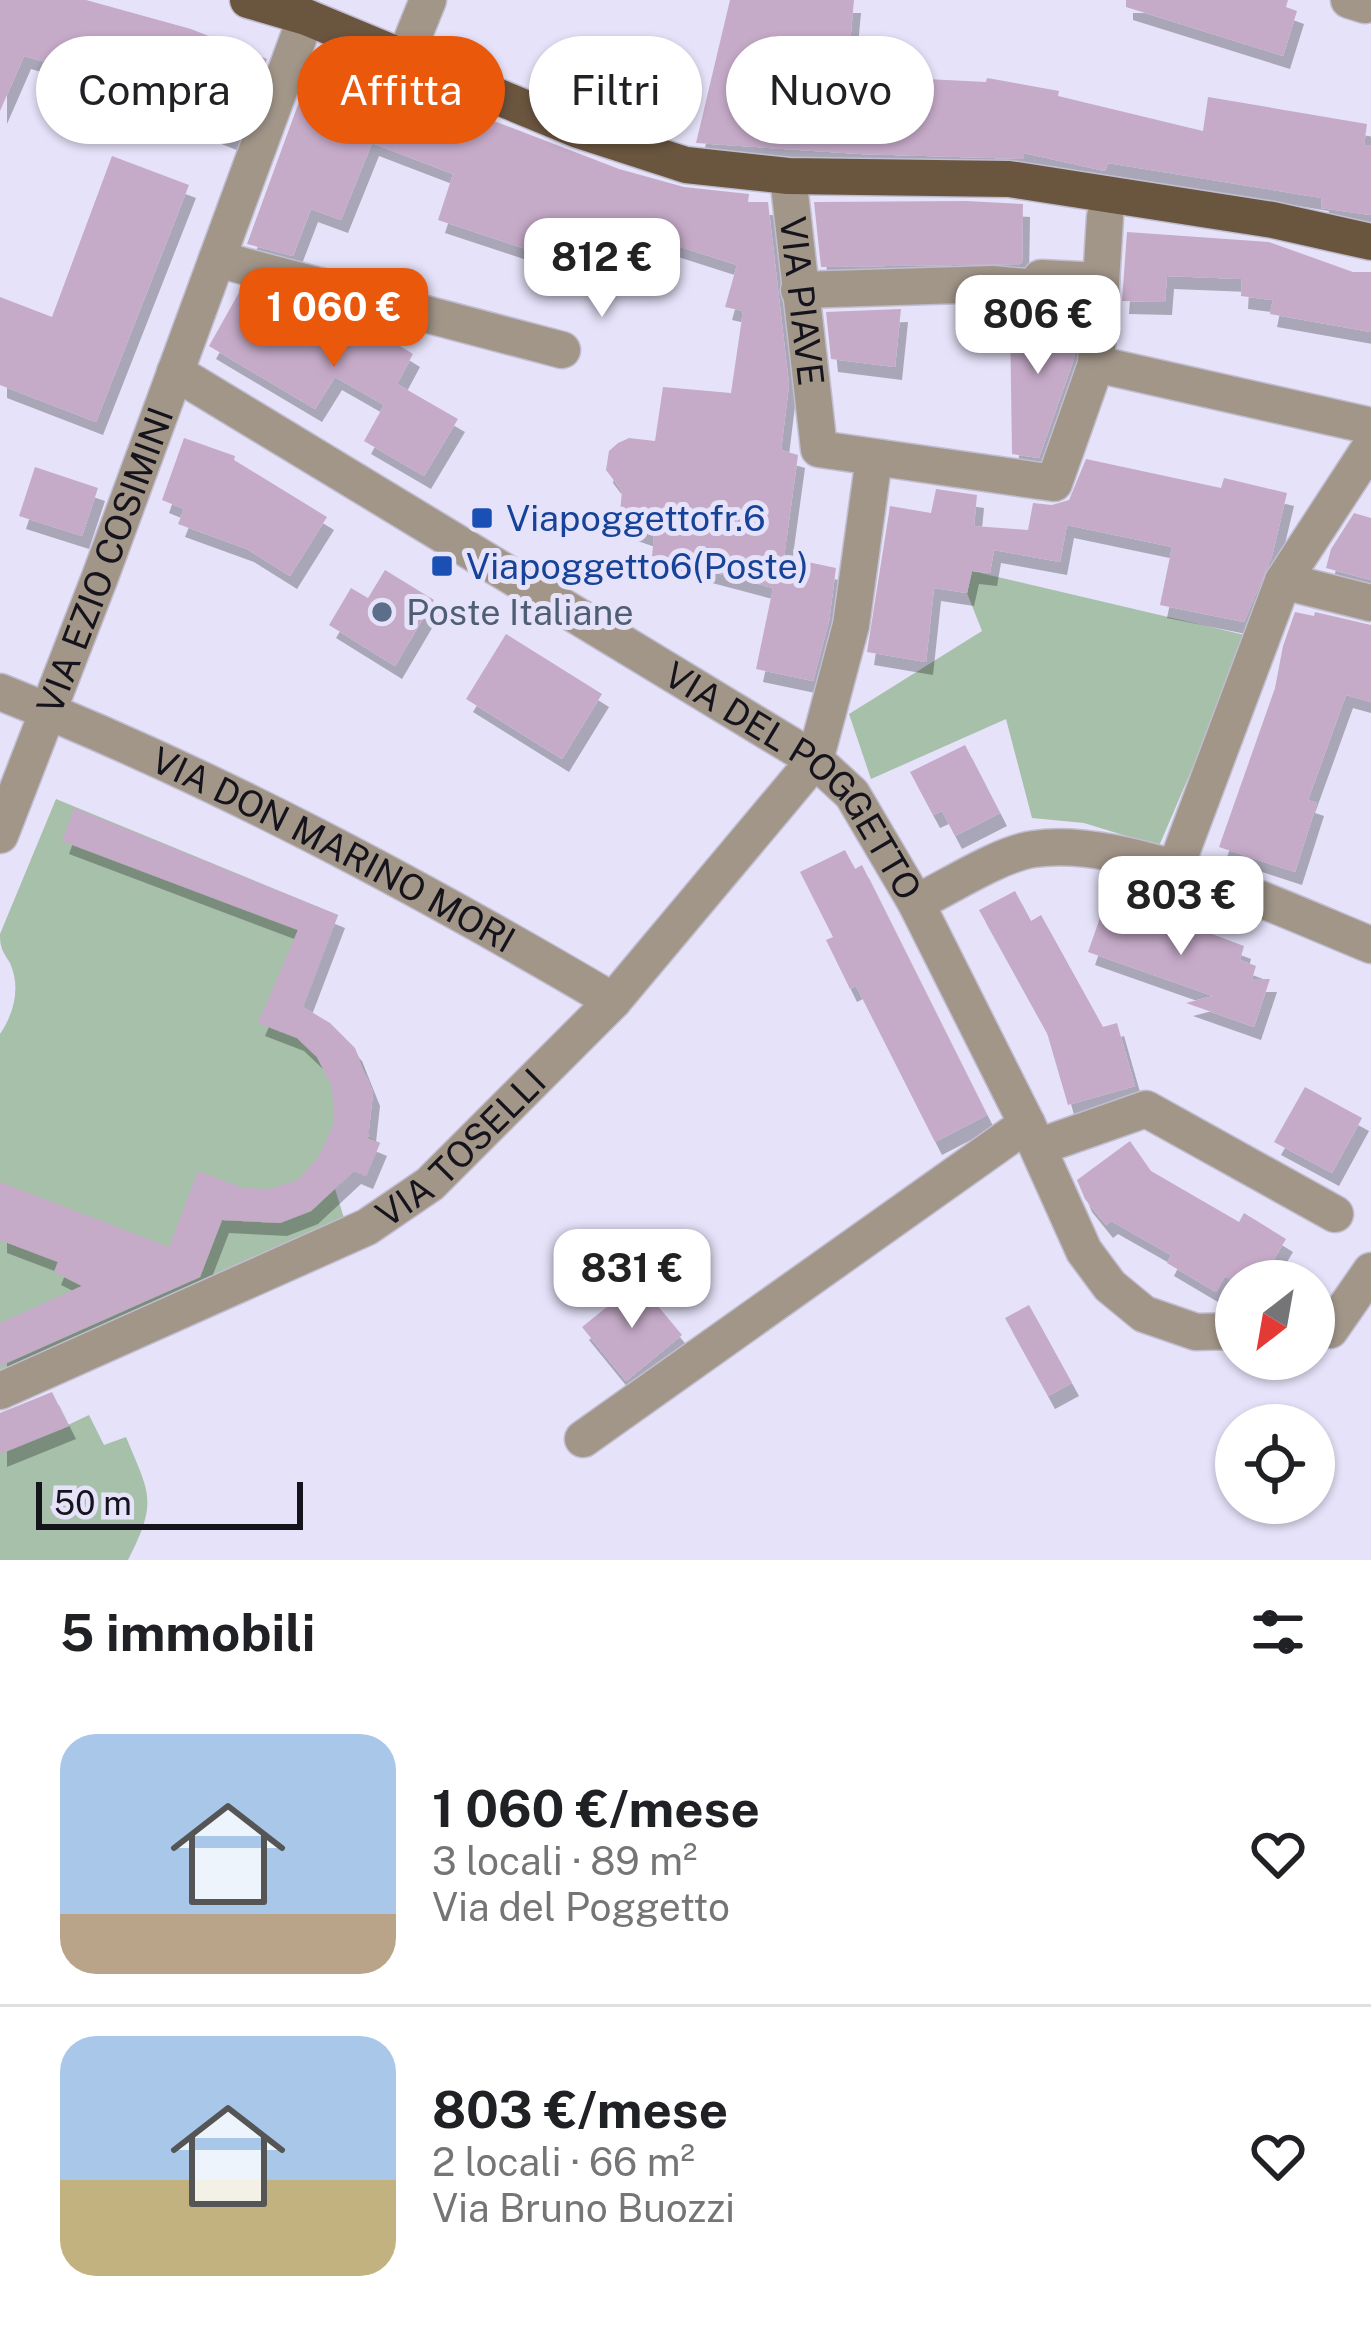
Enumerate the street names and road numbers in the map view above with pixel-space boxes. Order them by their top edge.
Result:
street label: VIA PIAVE [772,214,833,388]
street label: VIA EZIO COSIMINI [28,401,182,720]
street label: VIA DEL POGGETTO [657,653,930,907]
street label: VIA DON MARINO MORI [145,738,523,961]
street label: VIA TOSELLI [368,1060,554,1235]

